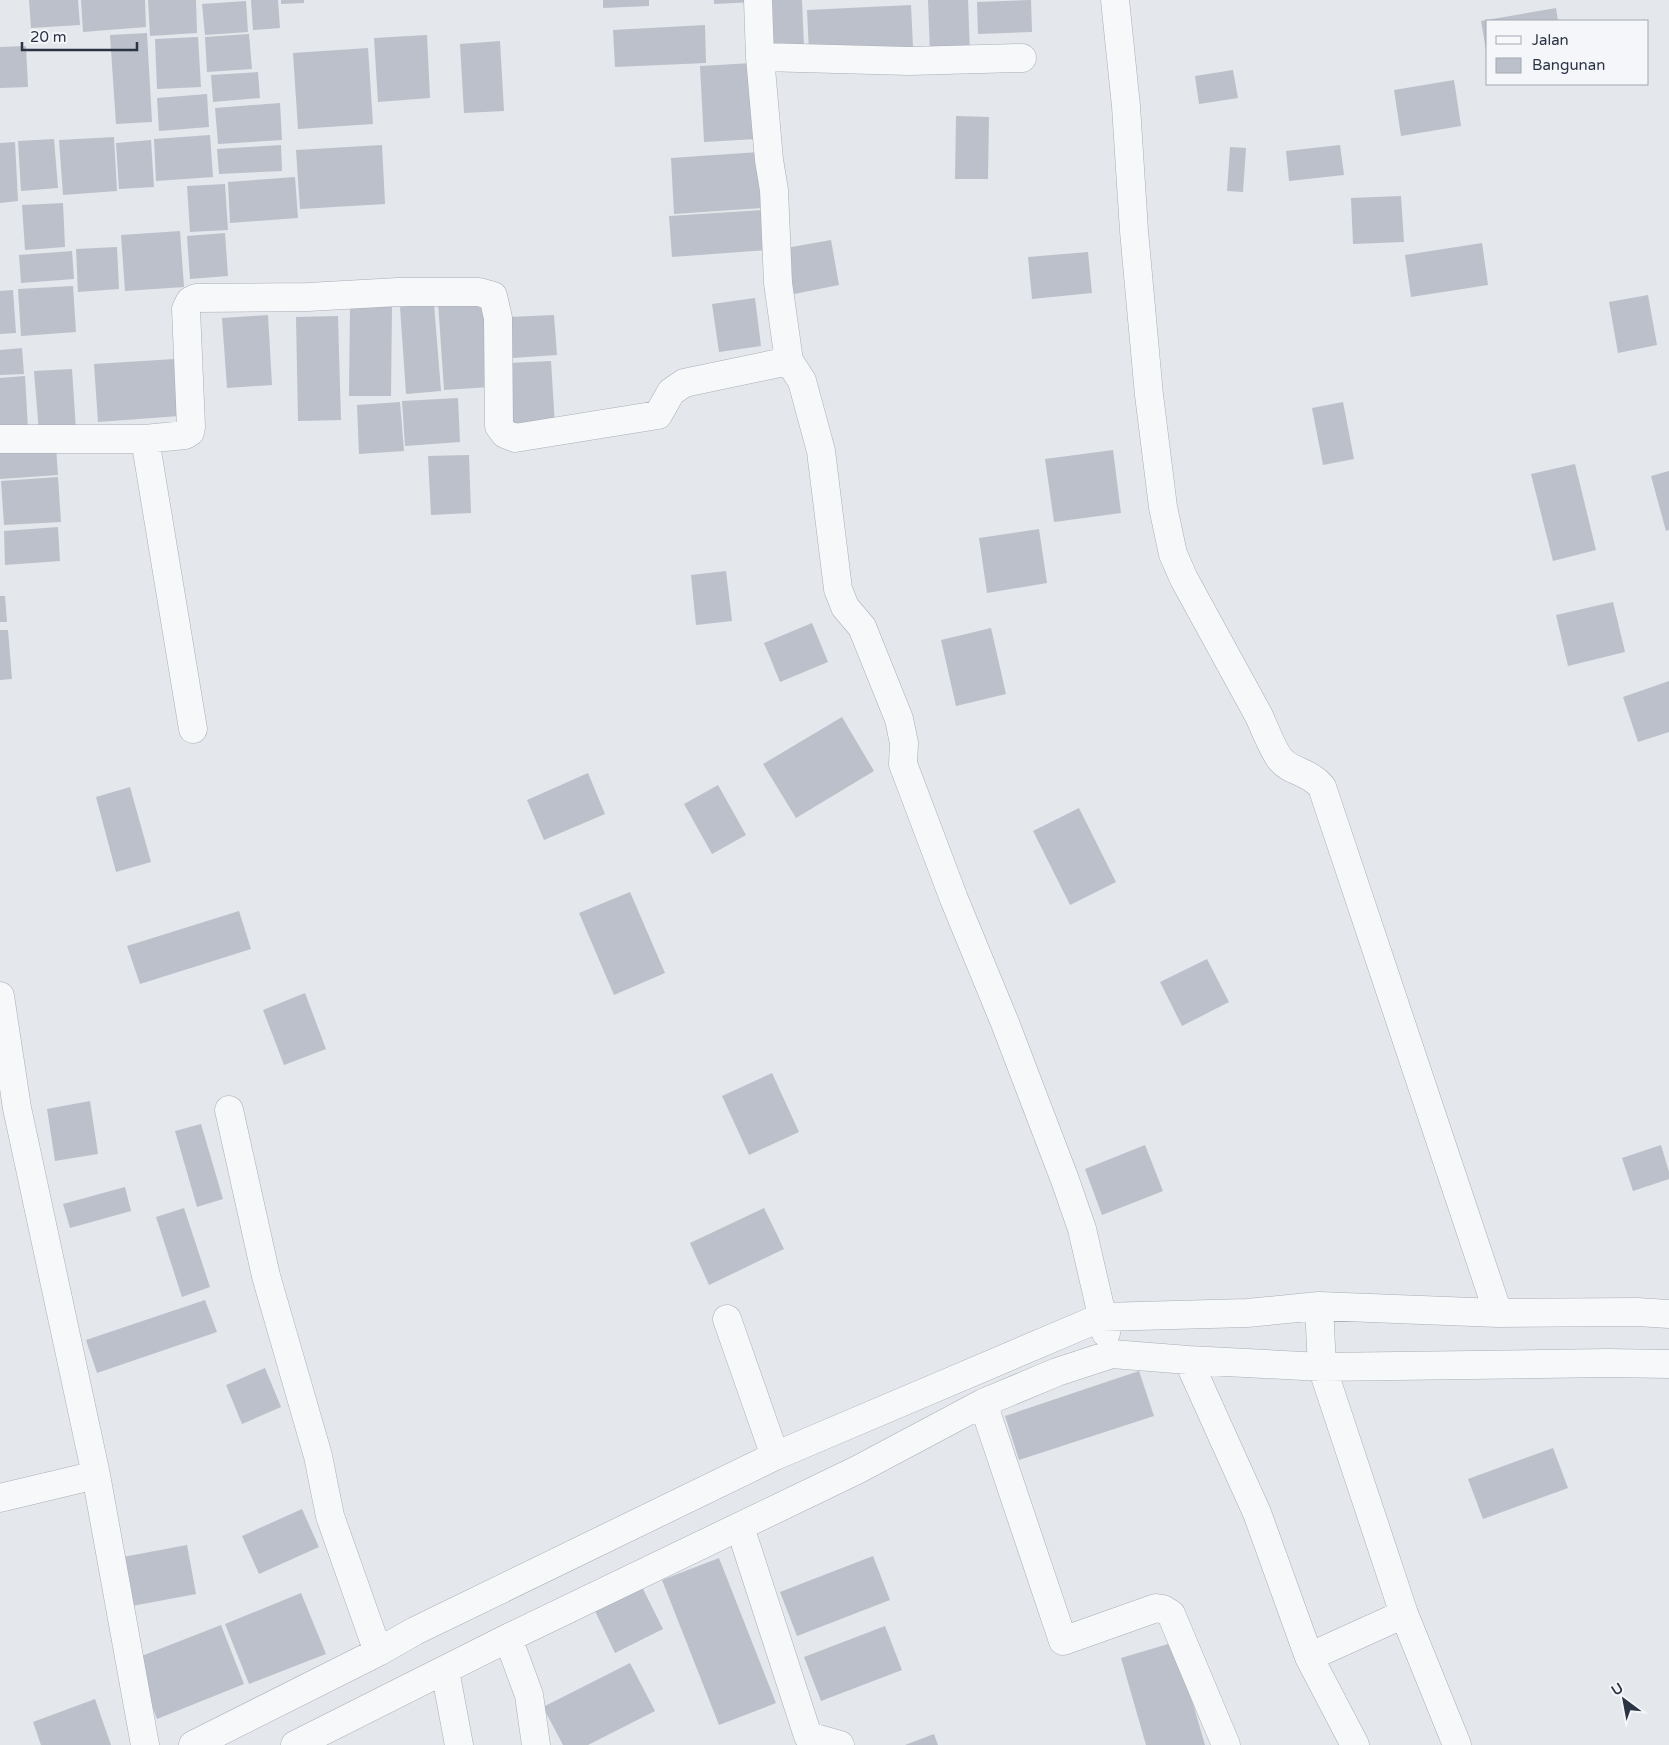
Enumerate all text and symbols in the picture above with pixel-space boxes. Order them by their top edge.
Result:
scale bar [22,20,138,52]
legend [1486,20,1649,85]
text: 20 m [30,28,67,46]
text: Jalan [1532,31,1569,49]
text: Bangunan [1532,56,1605,74]
north arrow [1599,1675,1649,1725]
text: U [1608,1679,1626,1699]

